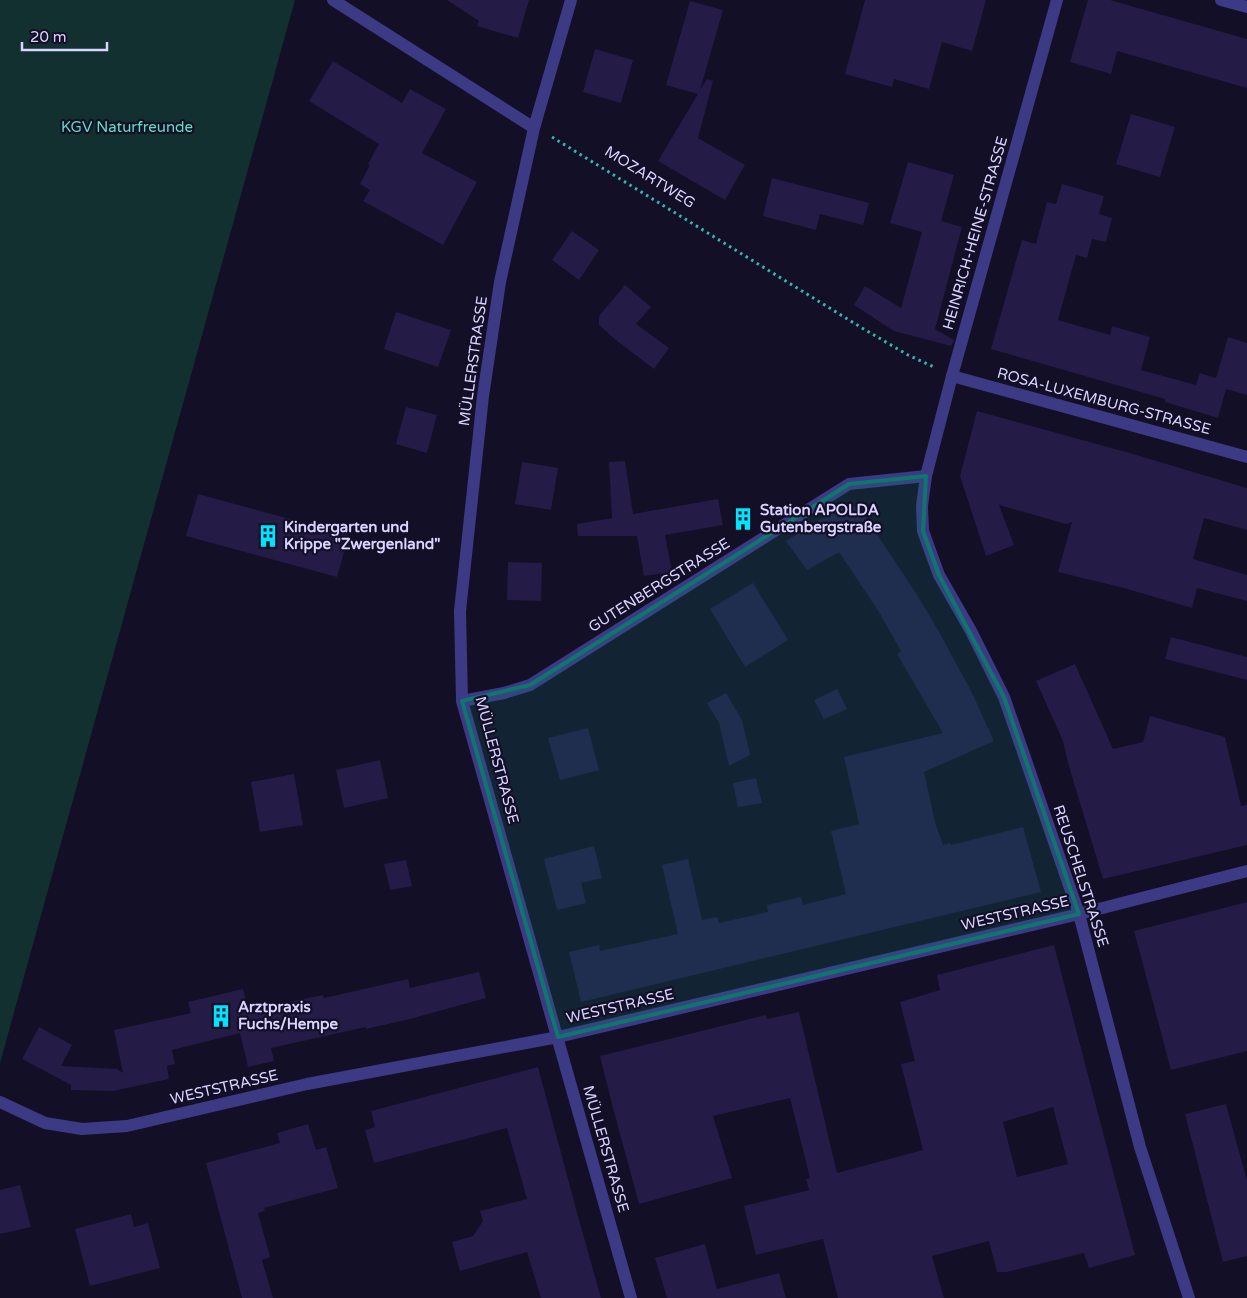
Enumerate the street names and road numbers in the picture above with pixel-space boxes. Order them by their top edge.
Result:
street label: HEINRICH-HEINE-STRASSE [939,134,1011,332]
street label: MOZARTWEG [601,142,699,212]
street label: MÜLLERSTRASSE [455,295,491,427]
street label: ROSA-LUXEMBURG-STRASSE [995,364,1213,438]
street label: GUTENBERGSTRASSE [585,534,733,636]
street label: MÜLLERSTRASSE [471,694,523,826]
street label: REUSCHELSTRASSE [1049,803,1113,949]
street label: WESTSTRASSE [959,892,1071,934]
street label: WESTSTRASSE [564,985,676,1027]
street label: WESTSTRASSE [168,1066,280,1108]
street label: MÜLLERSTRASSE [579,1083,633,1215]

